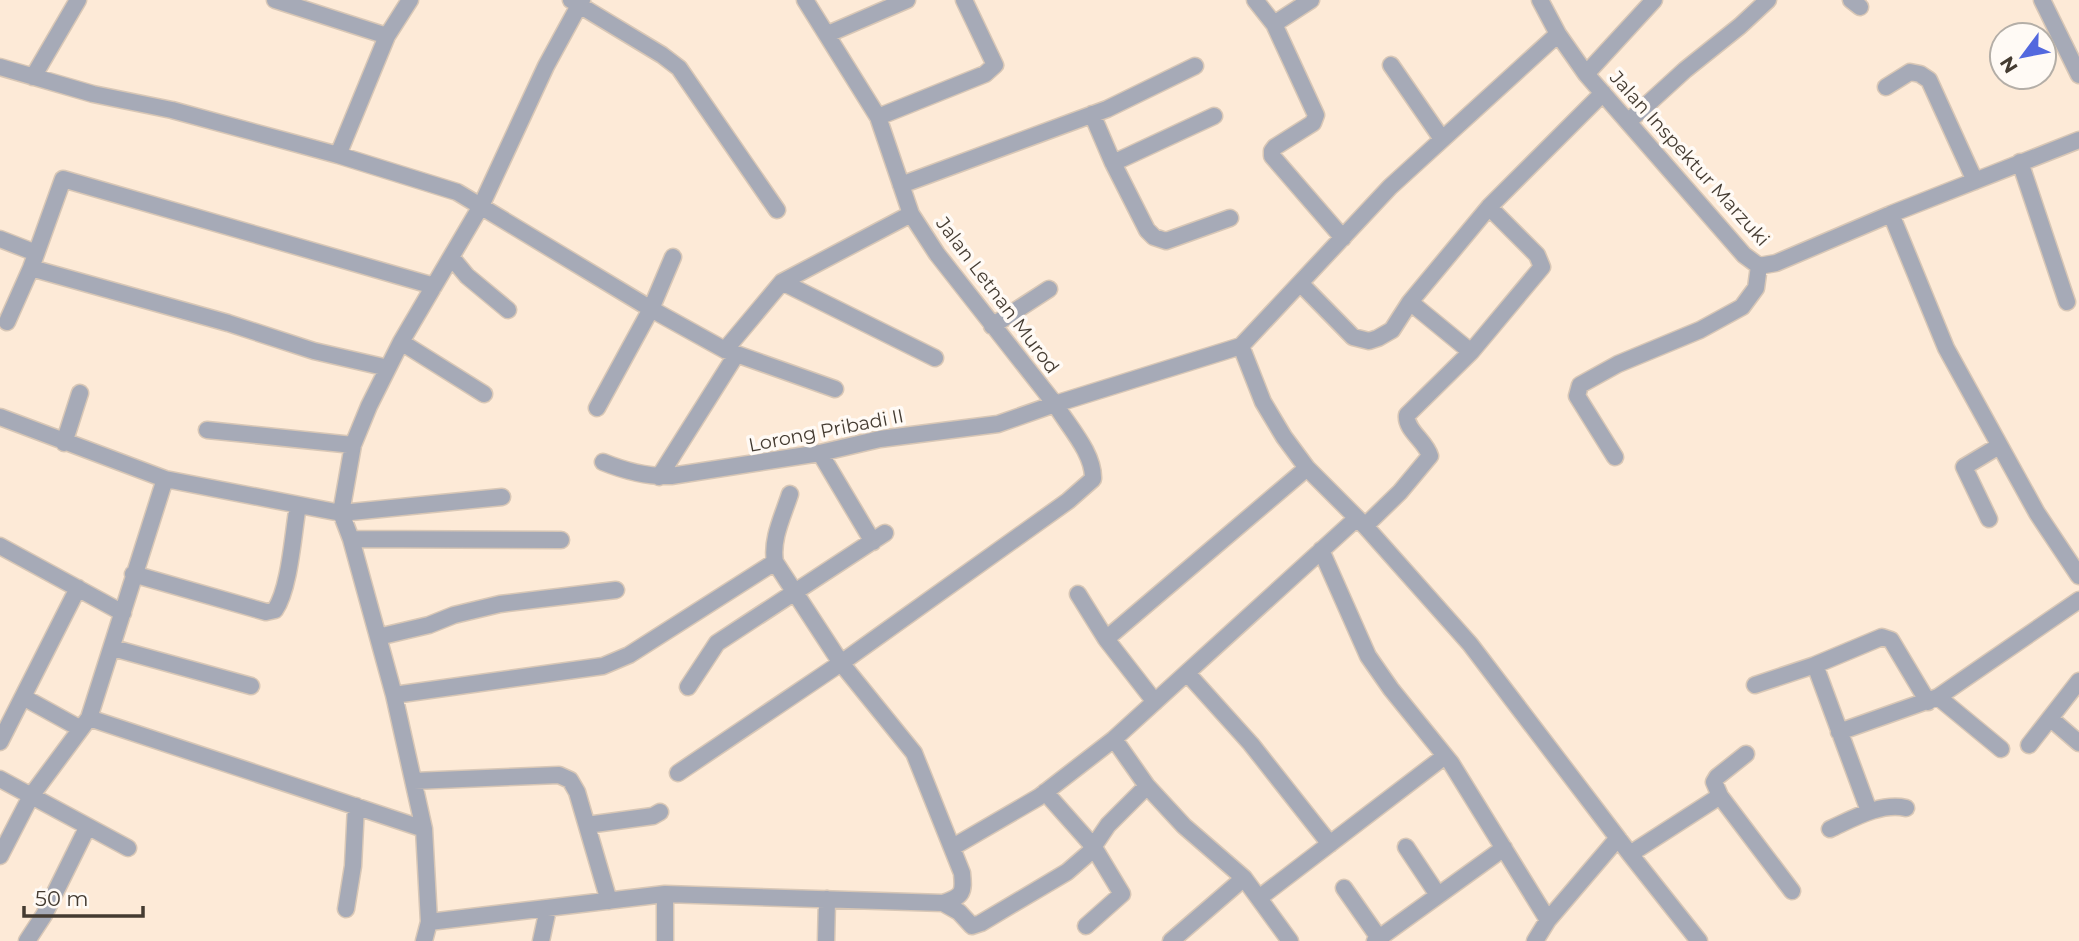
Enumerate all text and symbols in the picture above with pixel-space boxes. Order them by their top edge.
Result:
north arrow [1988,21,2058,91]
text: N [1995,52,2023,77]
street label: Jalan Inspektur Marzuki [1604,65,1774,251]
street label: Jalan Letnan Murod [931,212,1064,378]
street label: Lorong Pribadi II [747,404,906,457]
scale bar [24,874,144,918]
text: 50 m [35,886,89,911]

